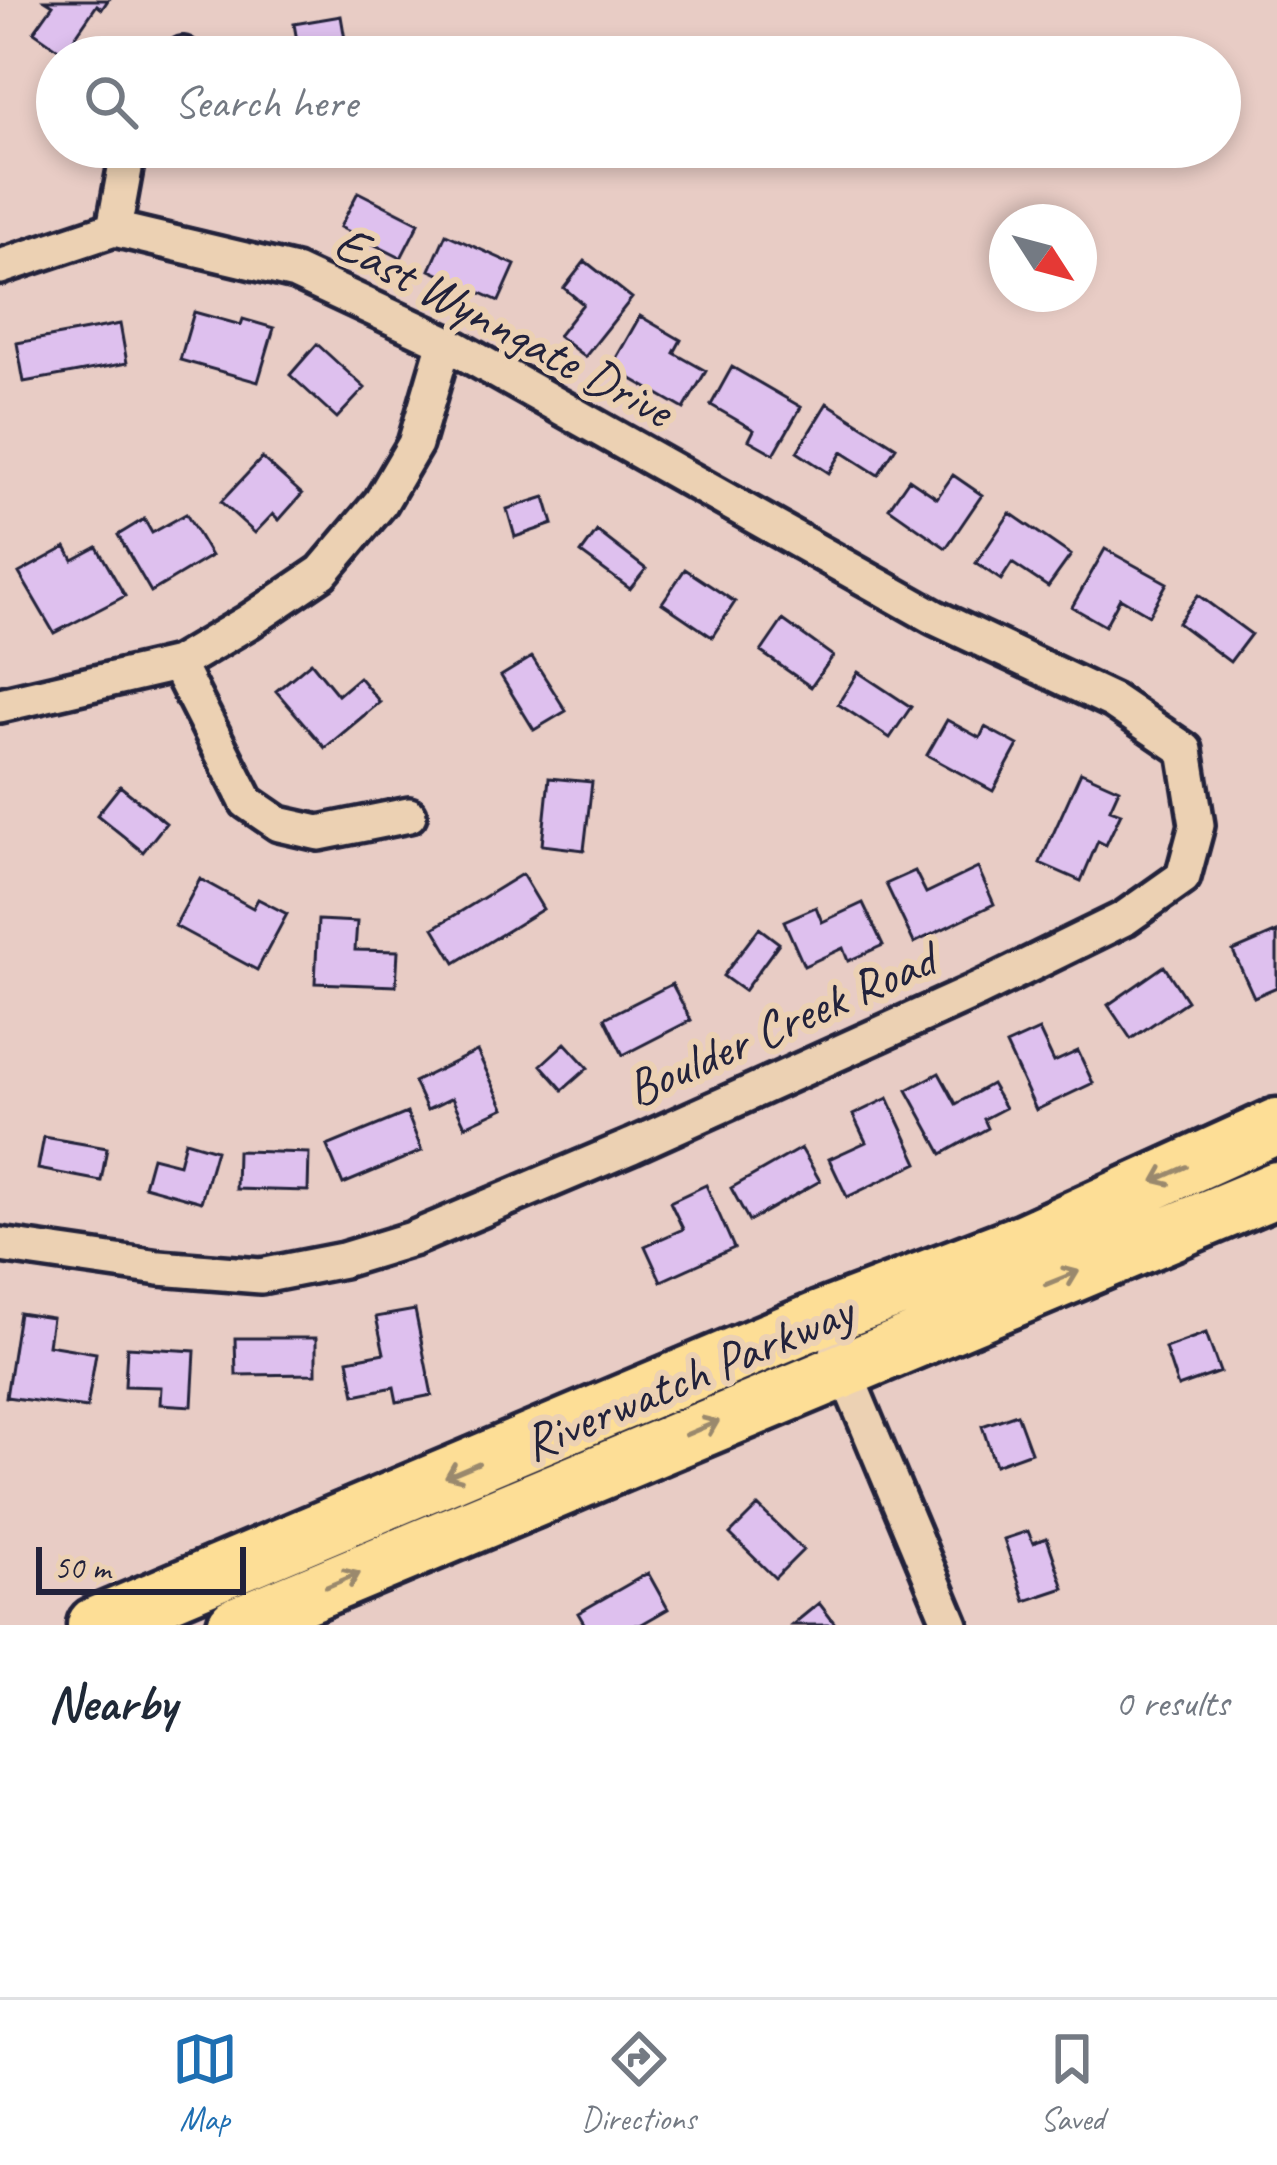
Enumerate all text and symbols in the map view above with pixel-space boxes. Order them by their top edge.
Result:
search box [36,36,1241,168]
icon: search [78,69,144,135]
text: Search here [174,74,357,131]
north arrow [989,204,1097,312]
street label: East Wynngate Drive [324,210,686,443]
street label: Boulder Creek Road [616,924,951,1121]
one-way arrow [1153,1165,1189,1187]
one-way arrow [1043,1266,1080,1287]
street label: Riverwatch Parkway [513,1277,865,1475]
one-way arrow [683,1416,720,1437]
one-way arrow [444,1461,481,1482]
scale bar [36,1541,246,1594]
text: 50 m [54,1547,110,1589]
one-way arrow [324,1567,360,1589]
text: Nearby [48,1671,176,1735]
text: 0 results [1115,1679,1229,1728]
tab: Map [172,2026,238,2140]
tab: Directions [581,2026,696,2140]
tab: Saved [1039,2026,1105,2140]

